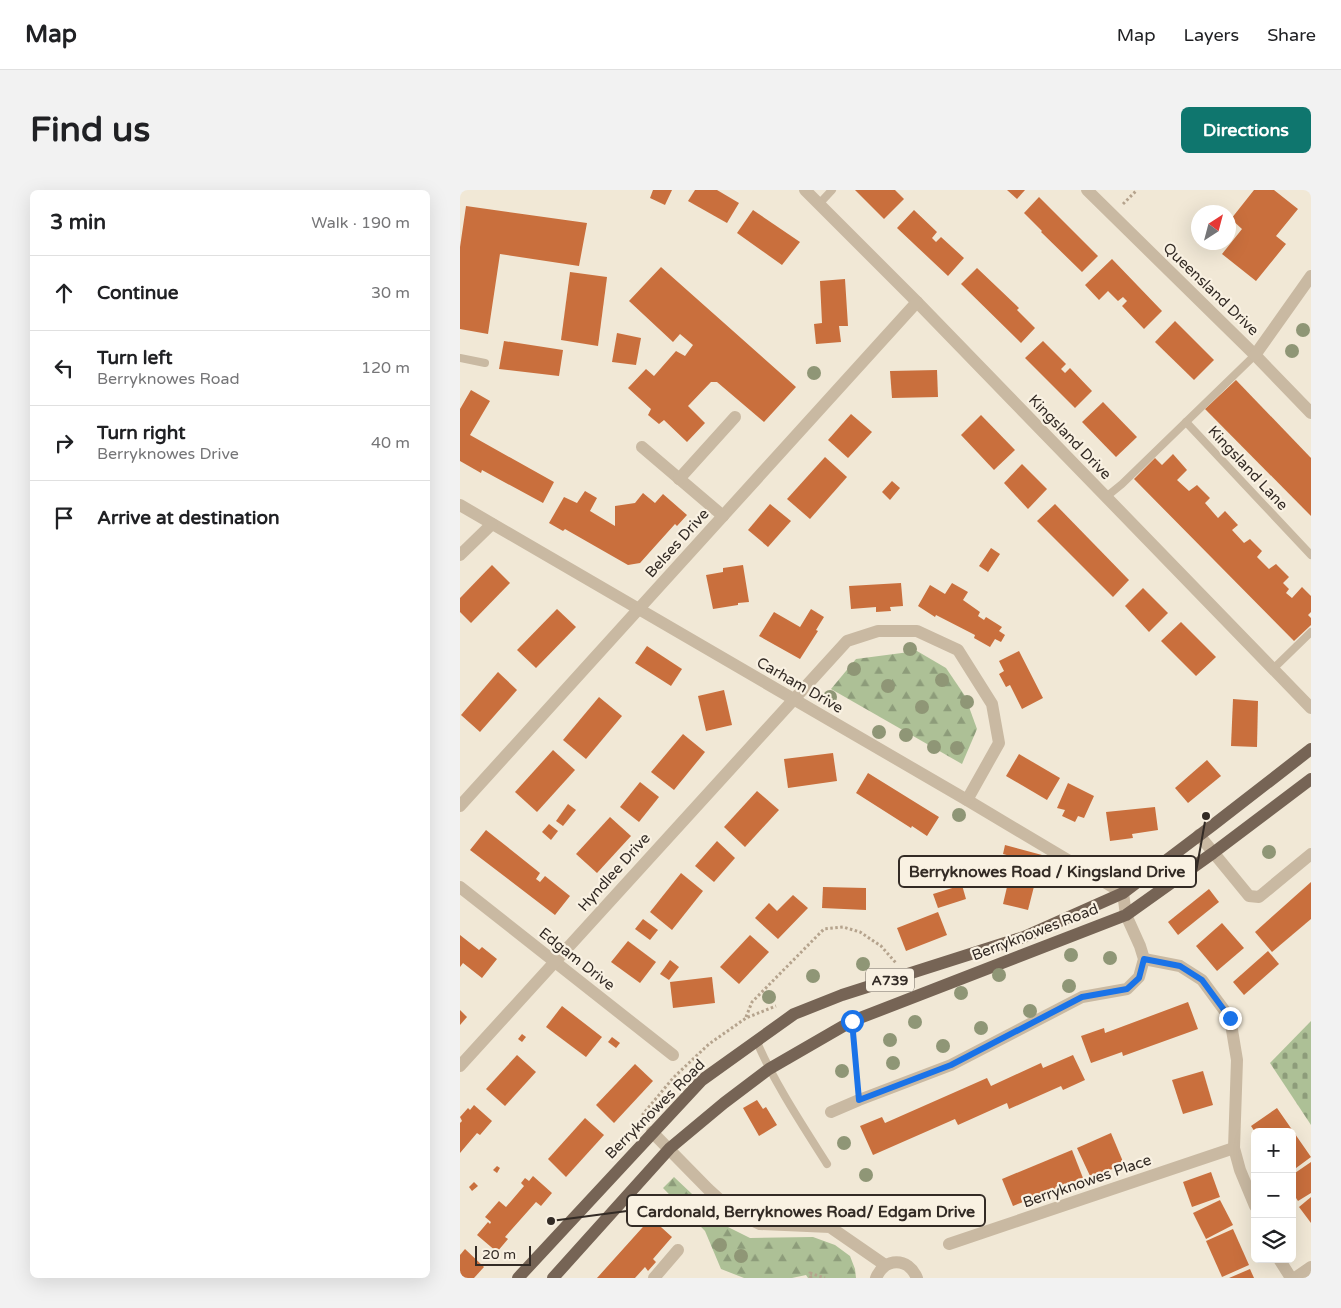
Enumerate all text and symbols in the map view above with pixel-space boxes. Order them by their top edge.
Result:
text: Map [25,20,77,49]
text: Map [1117,24,1156,46]
text: Layers [1184,24,1239,46]
text: Share [1267,24,1316,46]
button: Directions [1181,107,1311,153]
text: Find us [30,109,150,151]
north arrow [1191,205,1236,250]
text: 3 min [50,210,106,235]
text: Walk · 190 m [311,213,410,233]
street label: Queensland Drive [1159,239,1263,339]
icon: ahead [50,279,78,307]
text: Continue [97,282,179,304]
text: 30 m [371,283,410,303]
text: Turn left [97,347,173,369]
icon: left [50,354,78,382]
text: 120 m [361,358,410,378]
text: Berryknowes Road [97,369,240,389]
street label: Kingsland Drive [1025,391,1115,483]
text: Turn right [97,422,185,444]
street label: Kingsland Lane [1204,422,1292,514]
icon: right [50,429,78,457]
text: 40 m [371,433,410,453]
text: Berryknowes Drive [97,444,239,464]
icon: arrive [50,504,78,532]
street label: Belses Drive [641,505,713,581]
text: Arrive at destination [97,507,280,529]
street label: Carham Drive [754,653,846,717]
street label: Hyndlee Drive [574,829,654,915]
callout: Berryknowes Road / Kingsland Drive [899,856,1196,887]
text: Berryknowes Road / Kingsland Drive [909,862,1185,882]
street label: Berryknowes Road [969,900,1101,964]
street label: Edgam Drive [535,924,619,994]
road number: A739 [866,968,914,992]
route end [1219,1007,1242,1030]
route start [841,1010,864,1033]
street label: Berryknowes Road [601,1055,709,1163]
map controls [1251,1128,1296,1263]
button: + [1251,1128,1296,1173]
street label: Berryknowes Place [1020,1151,1154,1211]
button: − [1251,1173,1296,1218]
callout: Cardonald, Berryknowes Road/ Edgam Drive [627,1195,985,1226]
text: Cardonald, Berryknowes Road/ Edgam Drive [637,1202,975,1222]
button: layers [1251,1218,1296,1263]
scale bar [475,1243,531,1266]
text: 20 m [482,1246,516,1263]

